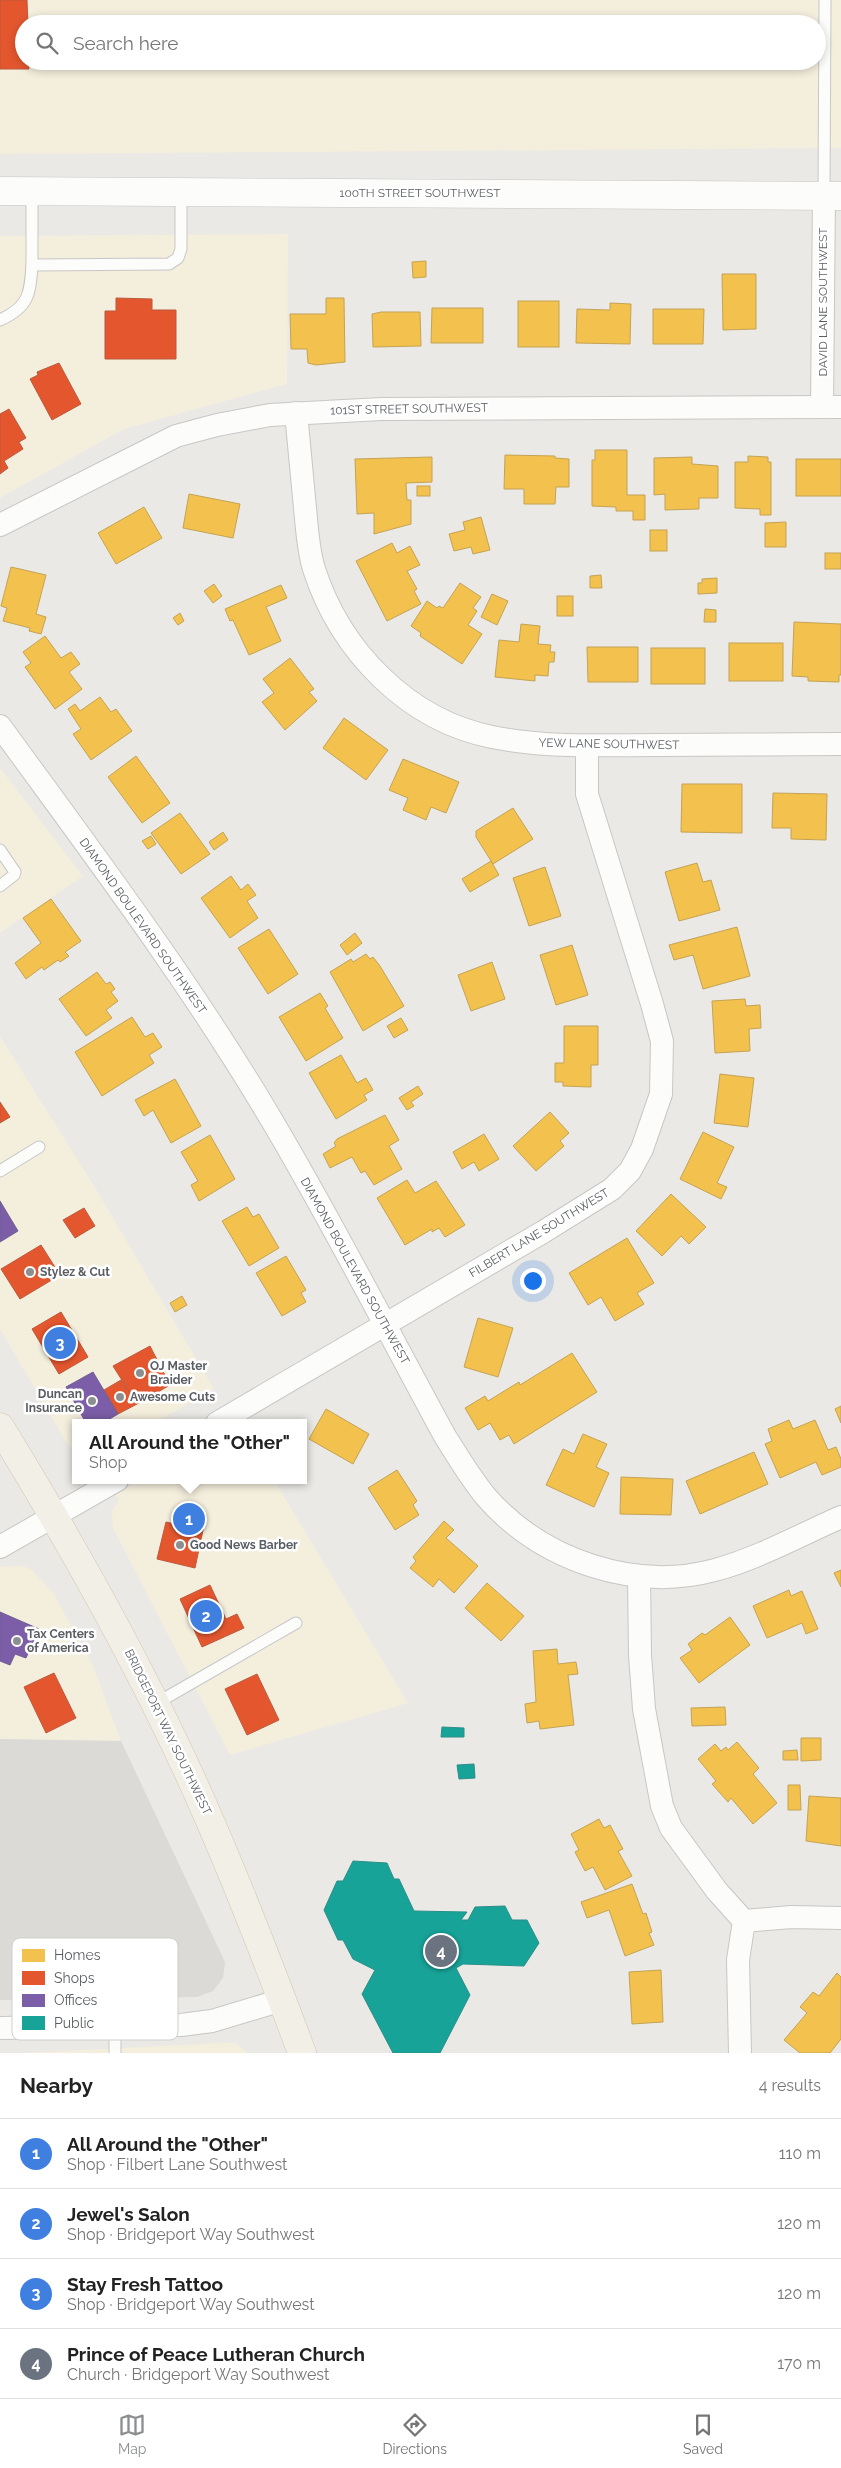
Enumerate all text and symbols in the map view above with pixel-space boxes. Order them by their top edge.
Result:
search box [15,15,826,70]
icon: search [33,29,61,57]
text: Search here [73,32,179,54]
street label: 100TH STREET SOUTHWEST [339,186,501,200]
street label: DAVID LANE SOUTHWEST [816,227,830,377]
street label: 101ST STREET SOUTHWEST [330,401,489,417]
street label: YEW LANE SOUTHWEST [538,736,680,752]
street label: DIAMOND BOULEVARD SOUTHWEST [77,835,210,1017]
street label: DIAMOND BOULEVARD SOUTHWEST [298,1175,413,1367]
street label: FILBERT LANE SOUTHWEST [466,1185,612,1280]
place label: Stylez & Cut [40,1265,110,1279]
marker: Stylez & Cut [24,1266,36,1278]
your location [520,1268,546,1294]
pin: 3 [44,1324,76,1362]
place label: OJ Master Braider [150,1359,207,1387]
marker: OJ Master Braider [134,1367,146,1379]
place label: Duncan Insurance [25,1387,82,1415]
place label: Awesome Cuts [130,1390,215,1404]
marker: Awesome Cuts [114,1391,126,1403]
marker: Duncan Insurance [86,1395,98,1407]
popup [72,1419,307,1484]
text: All Around the "Other" [89,1431,290,1453]
text: Shop [89,1453,127,1472]
pin: 1 [173,1500,205,1538]
place label: Good News Barber [190,1538,298,1552]
marker: Good News Barber [174,1539,186,1551]
pin: 2 [190,1597,222,1635]
place label: Tax Centers of America [27,1627,95,1655]
marker: Tax Centers of America [11,1635,23,1647]
street label: BRIDGEPORT WAY SOUTHWEST [122,1647,215,1818]
pin: 4 [425,1932,457,1970]
legend [12,1938,178,2040]
text: Homes [54,1947,101,1963]
text: Shops [54,1970,95,1986]
text: Offices [54,1992,98,2008]
text: Public [54,2015,95,2031]
text: Nearby [20,2073,93,2098]
text: 4 results [759,2076,821,2095]
text: All Around the "Other" [67,2133,268,2155]
text: 1 [32,2144,40,2163]
text: 110 m [779,2144,821,2163]
text: Shop · Filbert Lane Southwest [67,2155,287,2174]
text: Jewel's Salon [67,2203,190,2225]
text: 2 [31,2214,41,2233]
text: 120 m [777,2214,821,2233]
text: Shop · Bridgeport Way Southwest [67,2225,315,2244]
text: Stay Fresh Tattoo [67,2273,223,2295]
text: 3 [32,2284,40,2303]
text: 120 m [777,2284,821,2303]
text: Shop · Bridgeport Way Southwest [67,2295,315,2314]
text: Prince of Peace Lutheran Church [67,2343,365,2365]
text: 4 [31,2354,41,2373]
text: 170 m [777,2354,821,2373]
text: Church · Bridgeport Way Southwest [67,2365,329,2384]
tab: Map [118,2411,146,2457]
tab: Directions [382,2411,447,2457]
tab: Saved [683,2411,723,2457]

